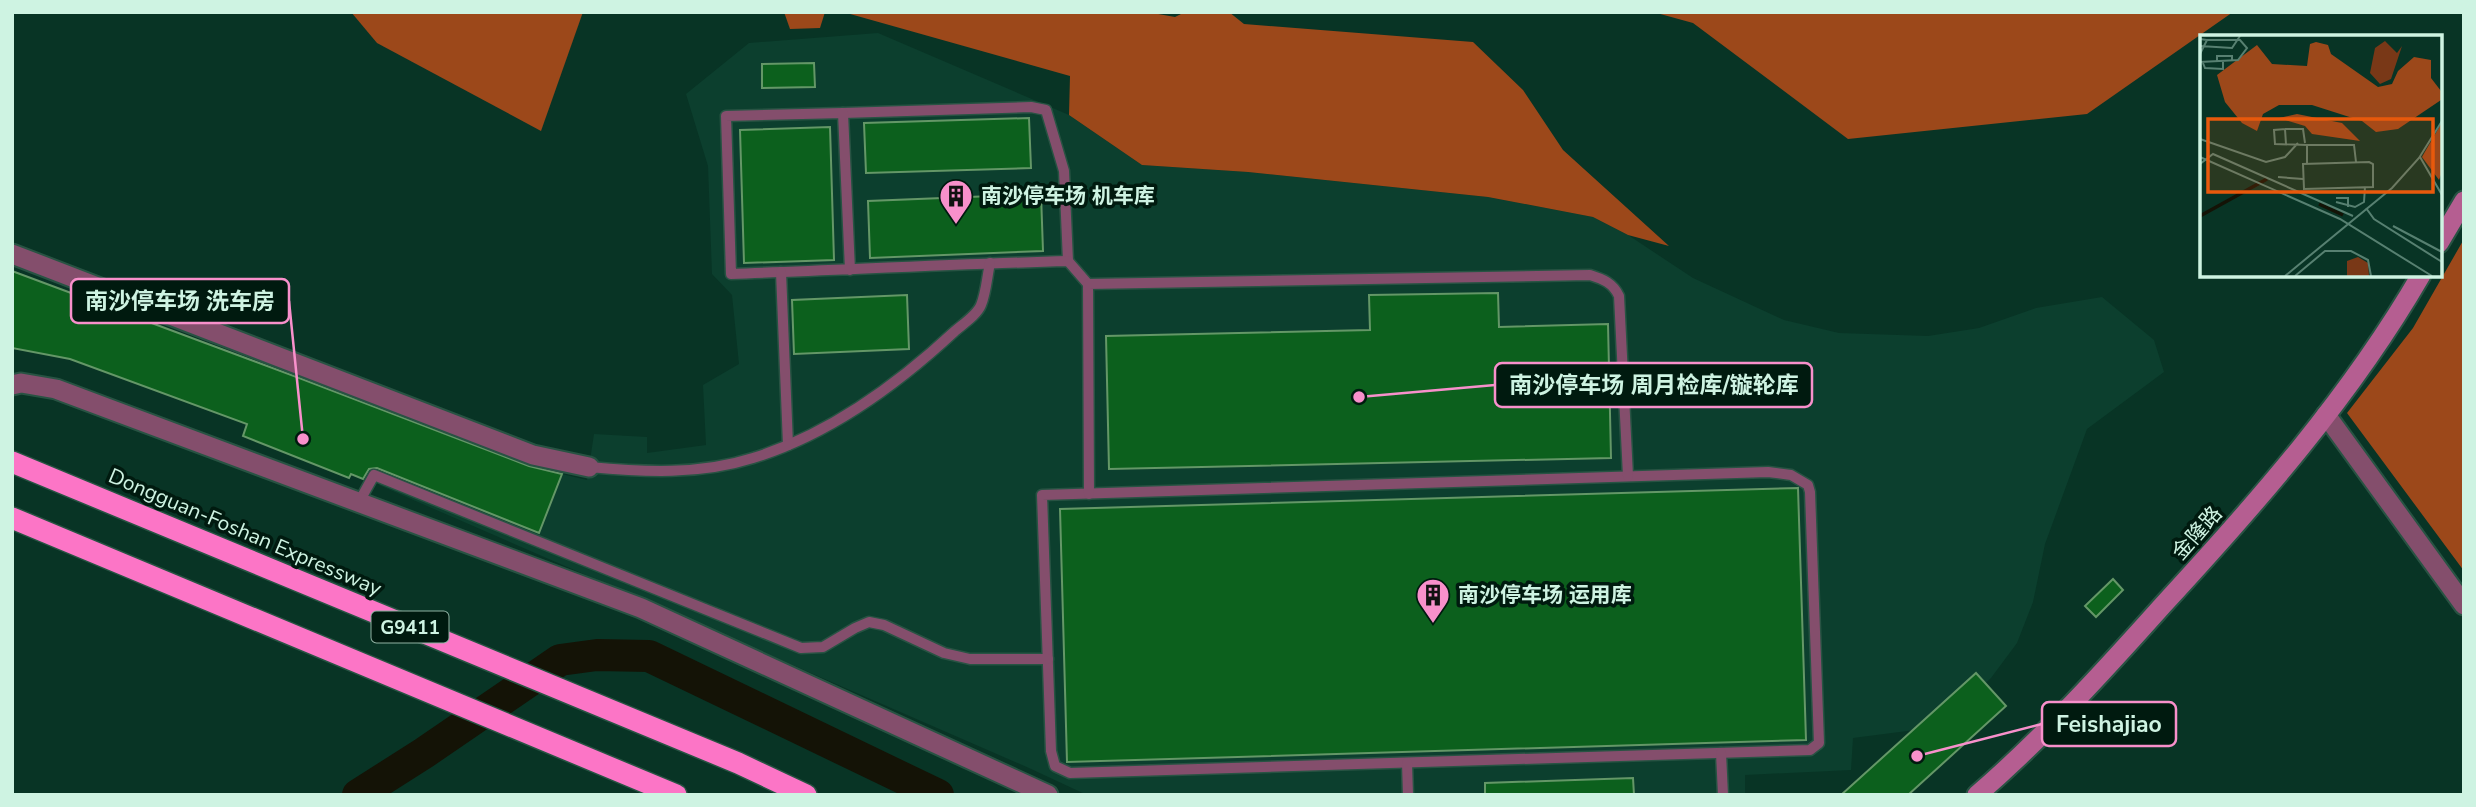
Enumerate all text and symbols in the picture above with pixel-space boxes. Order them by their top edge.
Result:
inset map [2200,35,2441,276]
building icon: 南沙停车场 机车库 [937,177,975,226]
place label: 南沙停车场 机车库 [981,182,1155,210]
callout: 南沙停车场 洗车房 [71,279,289,323]
text: 南沙停车场 洗车房 [85,286,275,317]
callout: 南沙停车场 周月检库/镟轮库 [1495,363,1812,407]
text: 南沙停车场 周月检库/镟轮库 [1509,370,1799,401]
street label: Dongguan-Foshan Expressway [104,462,386,602]
street label: 金隆路 [2166,500,2228,566]
building icon: 南沙停车场 运用库 [1414,576,1452,625]
place label: 南沙停车场 运用库 [1458,581,1632,609]
road number: G9411 [372,612,448,642]
callout: Feishajiao [2042,702,2176,746]
text: Feishajiao [2056,709,2162,740]

